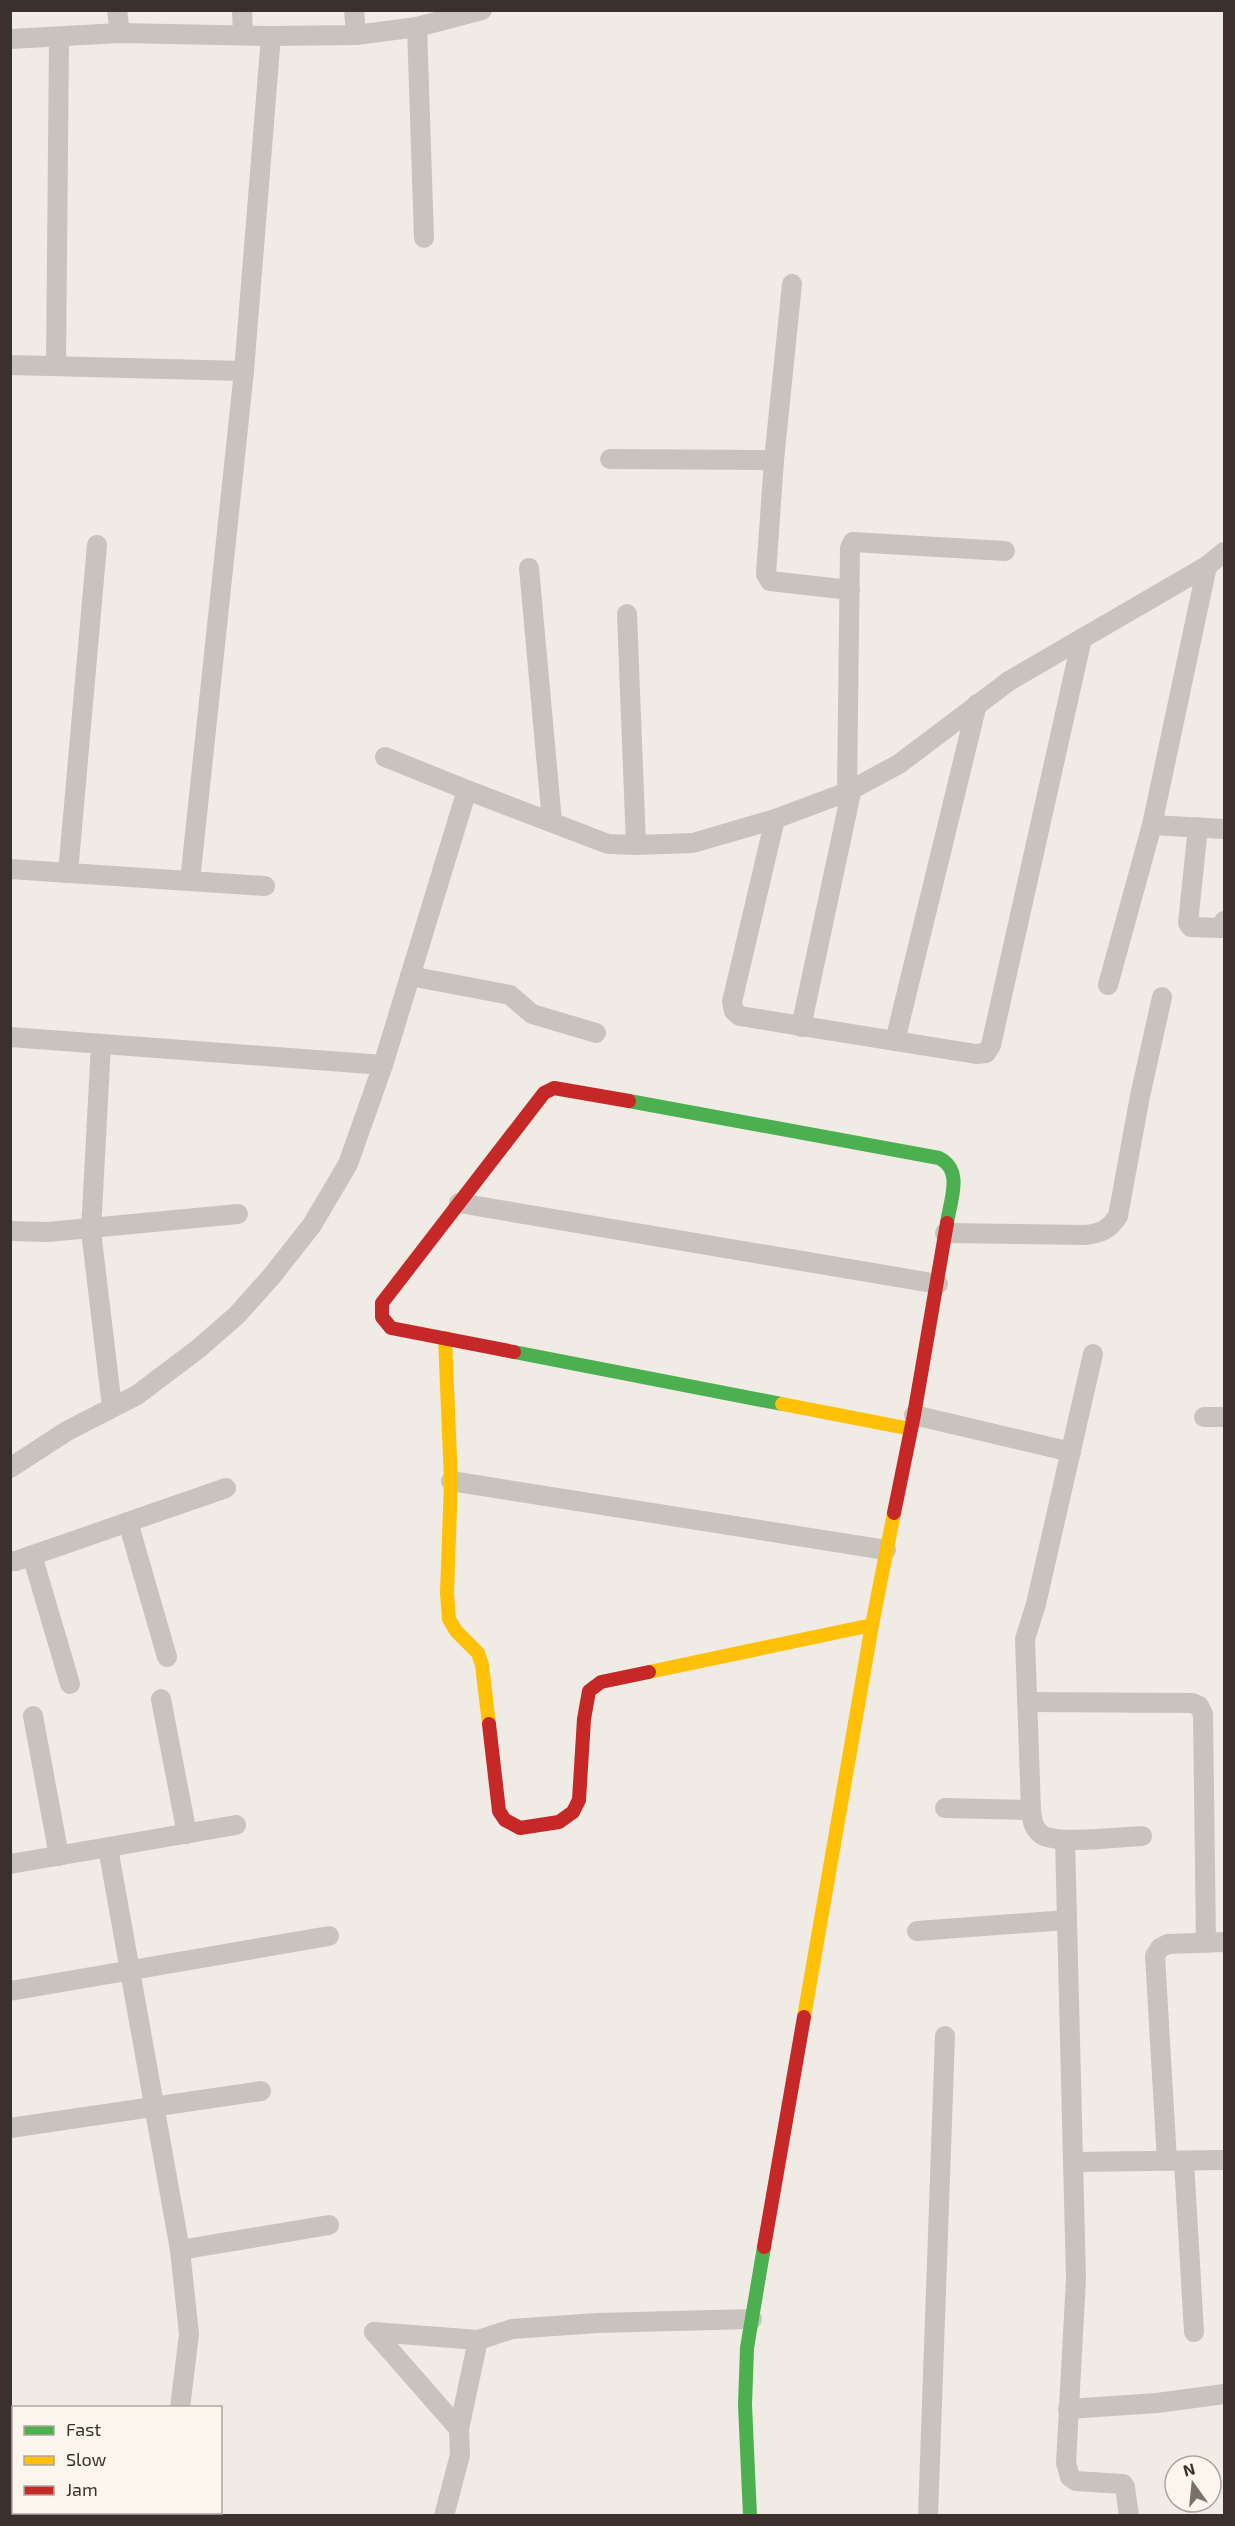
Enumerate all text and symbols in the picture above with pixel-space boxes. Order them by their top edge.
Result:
legend [12,2406,222,2514]
text: Fast [66,2418,101,2440]
text: Slow [66,2448,107,2470]
north arrow [1163,2454,1223,2514]
text: N [1181,2458,1197,2480]
text: Jam [66,2478,98,2500]

